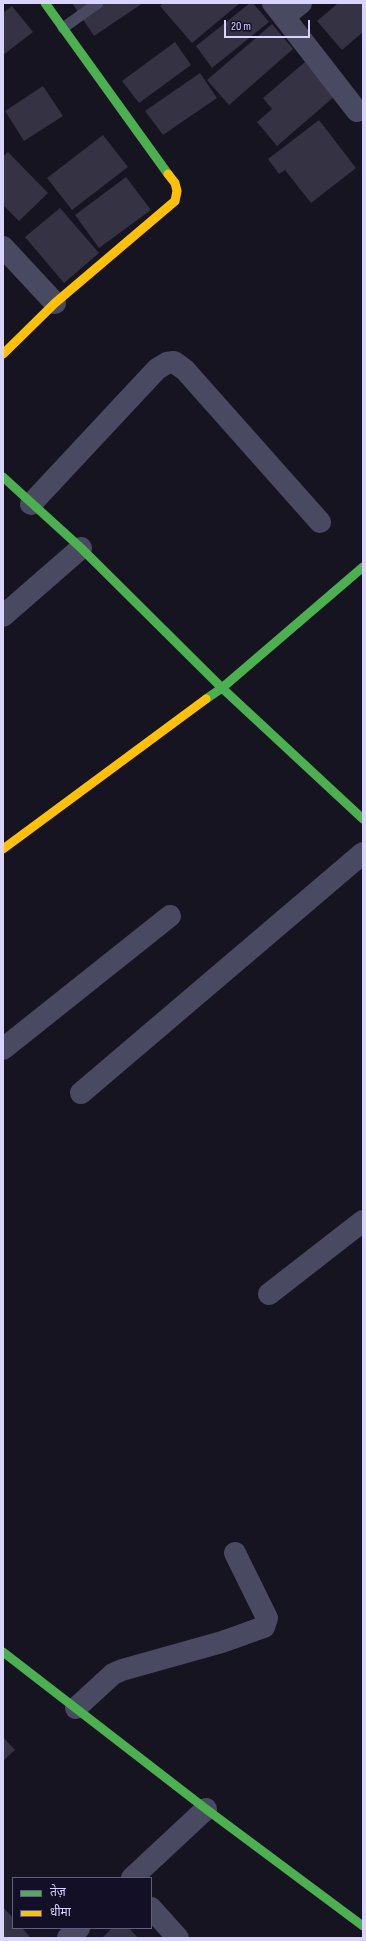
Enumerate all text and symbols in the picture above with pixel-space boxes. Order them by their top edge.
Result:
scale bar [226,12,312,38]
text: 20 m [231,19,251,34]
legend [12,1877,152,1929]
text: तेज़ [50,1885,66,1900]
text: धीमा [50,1905,71,1920]

